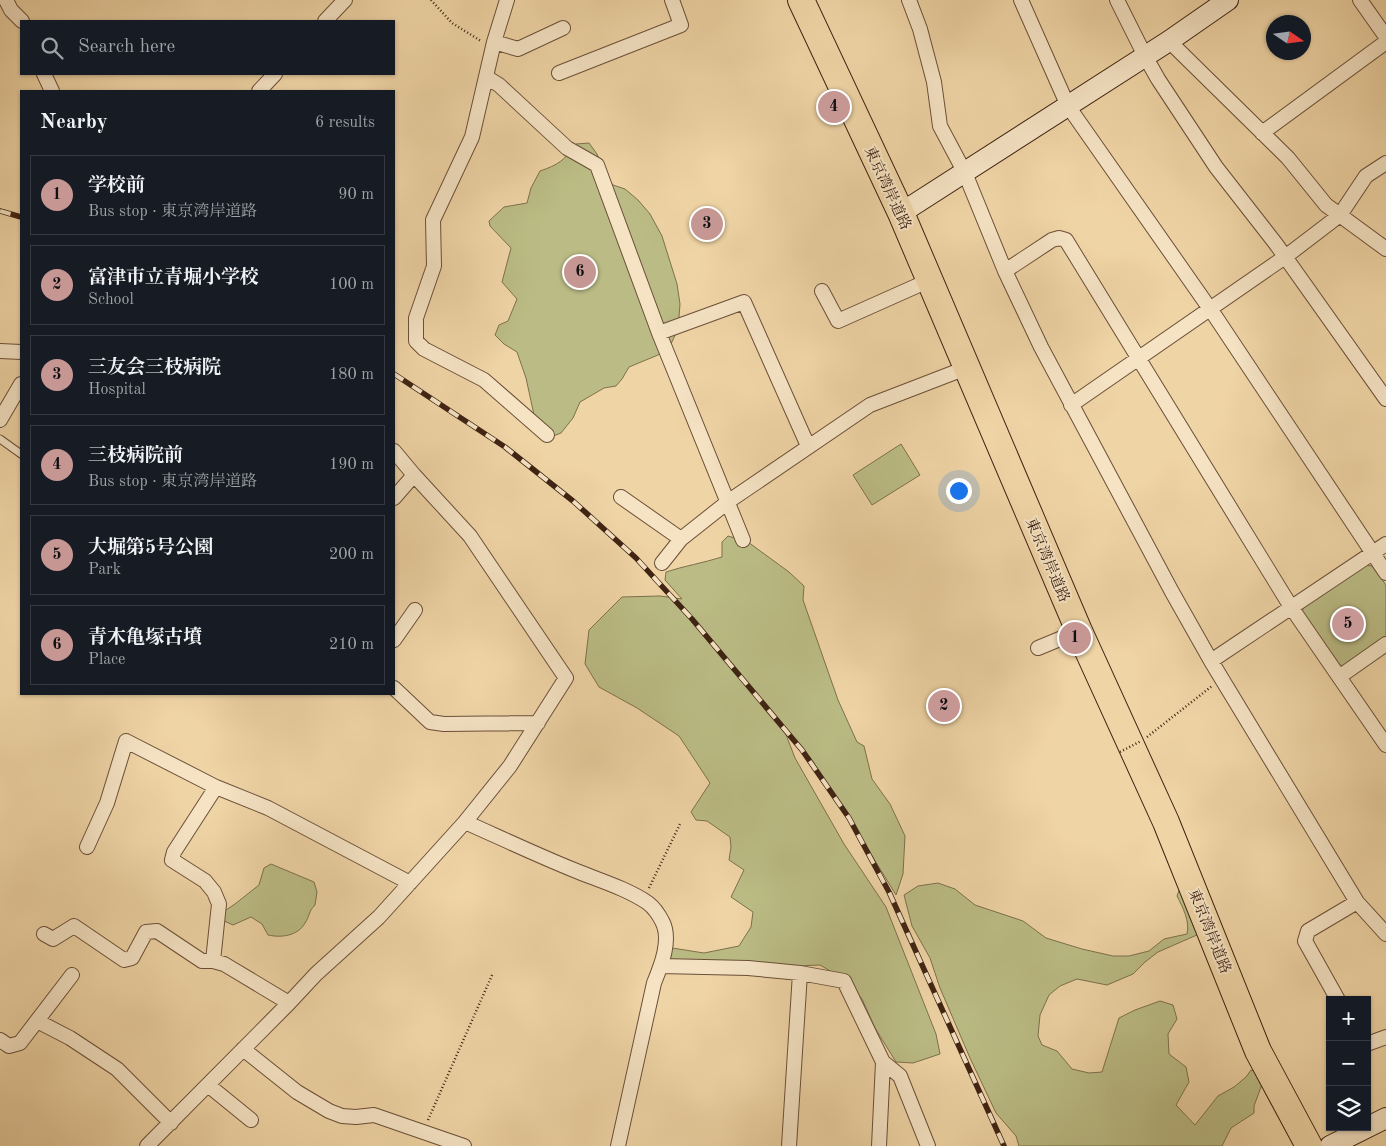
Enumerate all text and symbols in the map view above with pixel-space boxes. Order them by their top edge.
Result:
north arrow [1266,15,1311,60]
search box [20,20,395,75]
icon: search [38,34,66,62]
text: Search here [78,38,175,57]
pin: 4 [818,88,850,126]
text: Nearby [40,112,108,133]
text: 6 results [315,115,375,131]
street label: 東京湾岸道路 [861,144,914,233]
text: 学校前 [88,177,145,196]
text: 1 [52,187,62,203]
text: 90 m [338,187,374,203]
text: Bus stop · 東京湾岸道路 [88,204,257,220]
pin: 3 [691,205,723,243]
pin: 6 [564,253,596,291]
text: 富津市立青堀小学校 [88,269,259,288]
text: 2 [52,277,62,293]
text: 100 m [329,277,374,293]
text: School [88,292,134,308]
text: 三友会三枝病院 [88,359,221,378]
text: 3 [52,367,62,383]
text: 180 m [329,367,374,383]
text: Hospital [88,382,146,398]
text: 三枝病院前 [88,447,183,466]
text: 4 [52,457,62,473]
text: 190 m [329,457,374,473]
text: Bus stop · 東京湾岸道路 [88,474,257,490]
your location [946,478,972,504]
street label: 東京湾岸道路 [1022,515,1073,605]
text: 大堀第5号公園 [88,539,213,558]
text: 5 [52,547,62,563]
text: 200 m [329,547,374,563]
text: Park [88,562,121,578]
pin: 5 [1332,605,1364,643]
pin: 1 [1059,619,1091,657]
text: 青木亀塚古墳 [88,629,202,648]
text: 6 [52,637,62,653]
text: 210 m [329,637,374,653]
text: Place [88,652,125,668]
pin: 2 [928,687,960,725]
street label: 東京湾岸道路 [1185,886,1234,976]
map controls [1326,996,1371,1131]
button: + [1326,996,1371,1041]
button: − [1326,1041,1371,1086]
button: layers [1326,1086,1371,1131]

